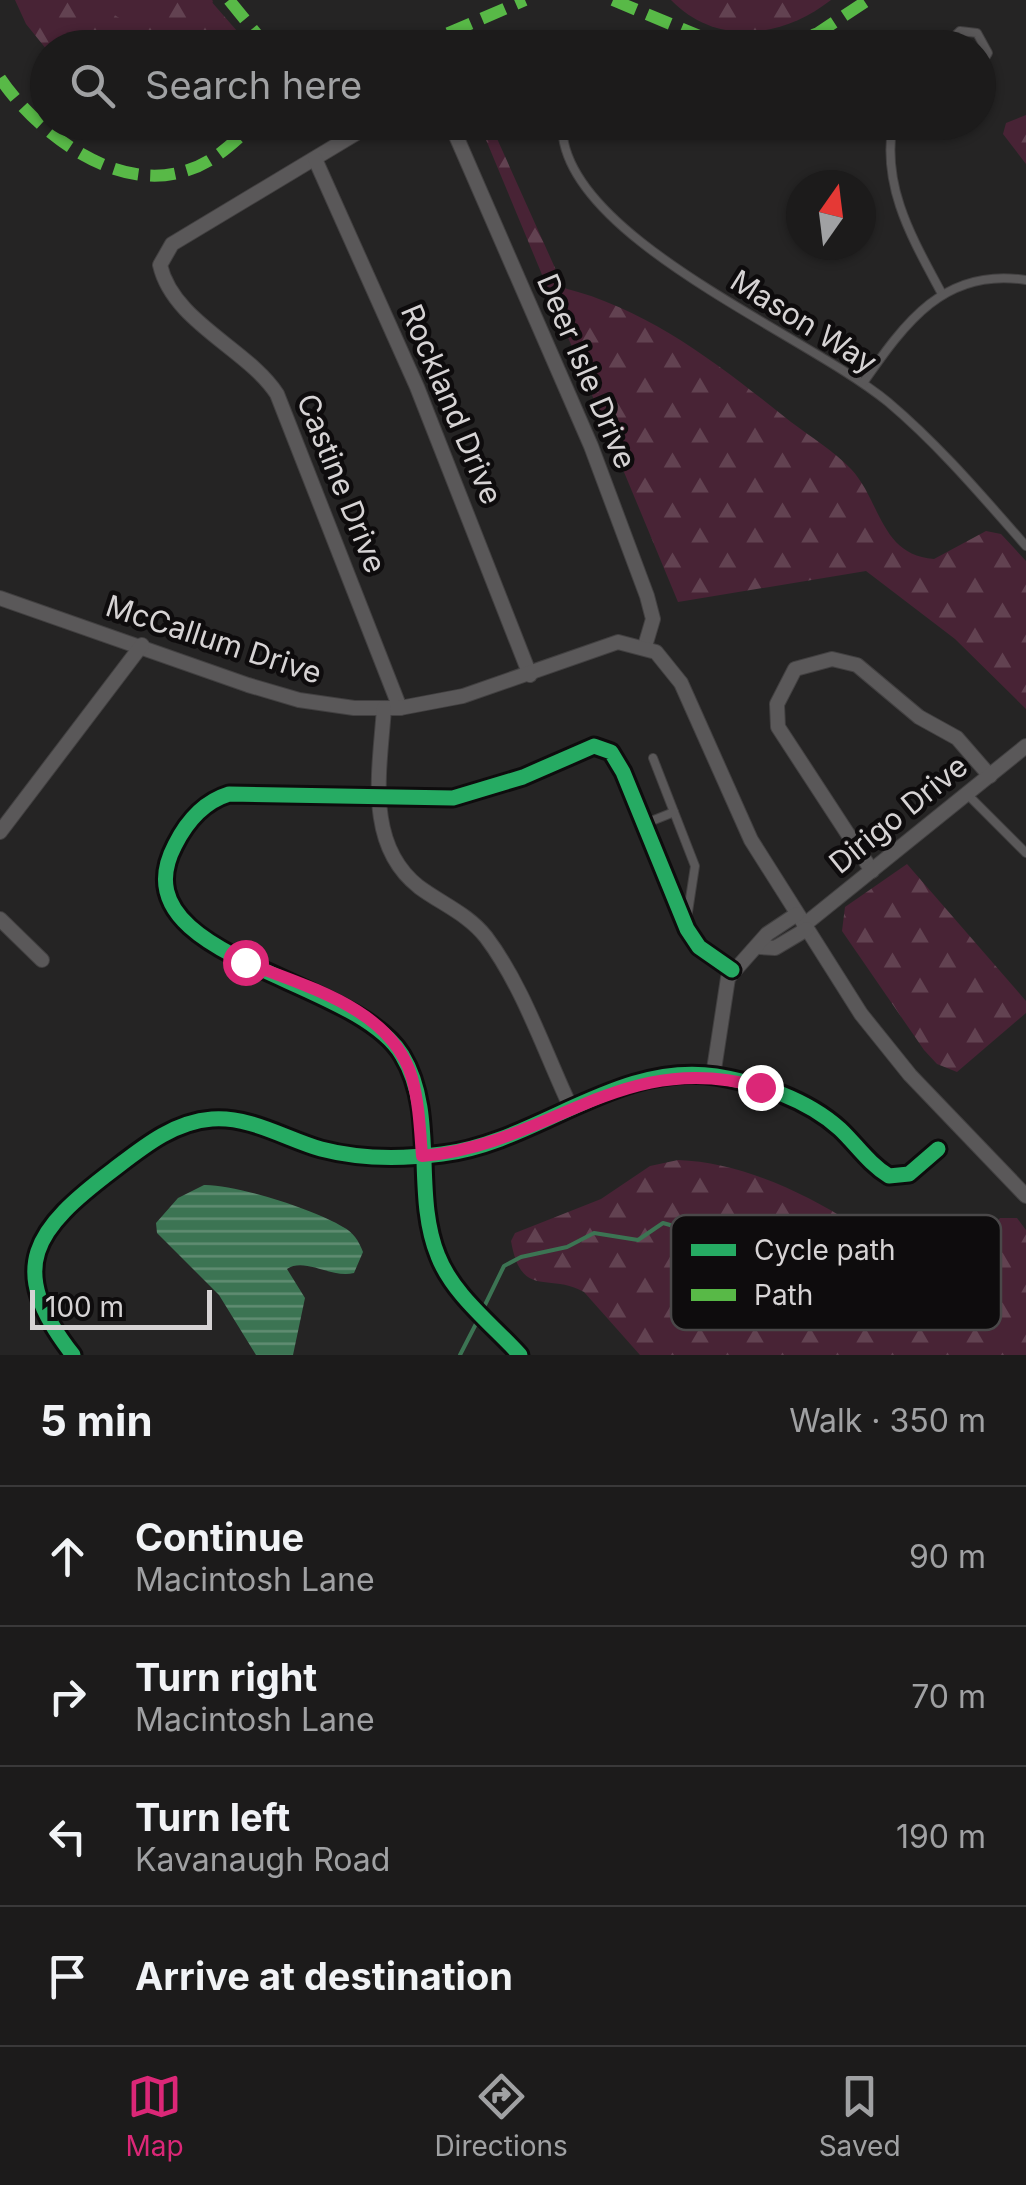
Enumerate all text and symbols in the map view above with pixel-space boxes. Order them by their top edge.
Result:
search box [30,30,996,140]
icon: search [65,58,120,113]
text: Search here [145,62,362,108]
north arrow [786,170,876,260]
street label: Mason Way [724,262,884,380]
street label: Deer Isle Drive [530,268,644,474]
street label: Rockland Drive [394,299,510,509]
street label: Castine Drive [290,388,394,578]
street label: McCallum Drive [102,587,326,691]
street label: Dirigo Drive [822,747,974,881]
route start [223,940,269,986]
route end [738,1065,784,1111]
legend [671,1215,1001,1330]
text: Cycle path [754,1233,895,1267]
text: Path [754,1278,813,1312]
scale bar [30,1285,212,1330]
text: 100 m [45,1290,124,1324]
text: 5 min [40,1395,153,1446]
text: Walk · 350 m [789,1401,986,1440]
text: Continue [135,1514,304,1560]
icon: ahead [40,1529,95,1584]
text: 90 m [909,1537,986,1576]
text: Macintosh Lane [135,1560,375,1599]
text: Turn right [135,1654,317,1700]
icon: right [40,1669,95,1724]
text: 70 m [911,1677,986,1716]
text: Macintosh Lane [135,1700,375,1739]
text: Turn left [135,1794,290,1840]
icon: left [40,1809,95,1864]
text: 190 m [896,1817,986,1856]
text: Kavanaugh Road [135,1840,390,1879]
icon: arrive [40,1949,95,2004]
text: Arrive at destination [135,1953,513,1999]
tab: Map [125,2069,184,2163]
tab: Directions [434,2069,568,2163]
tab: Saved [819,2069,901,2163]

